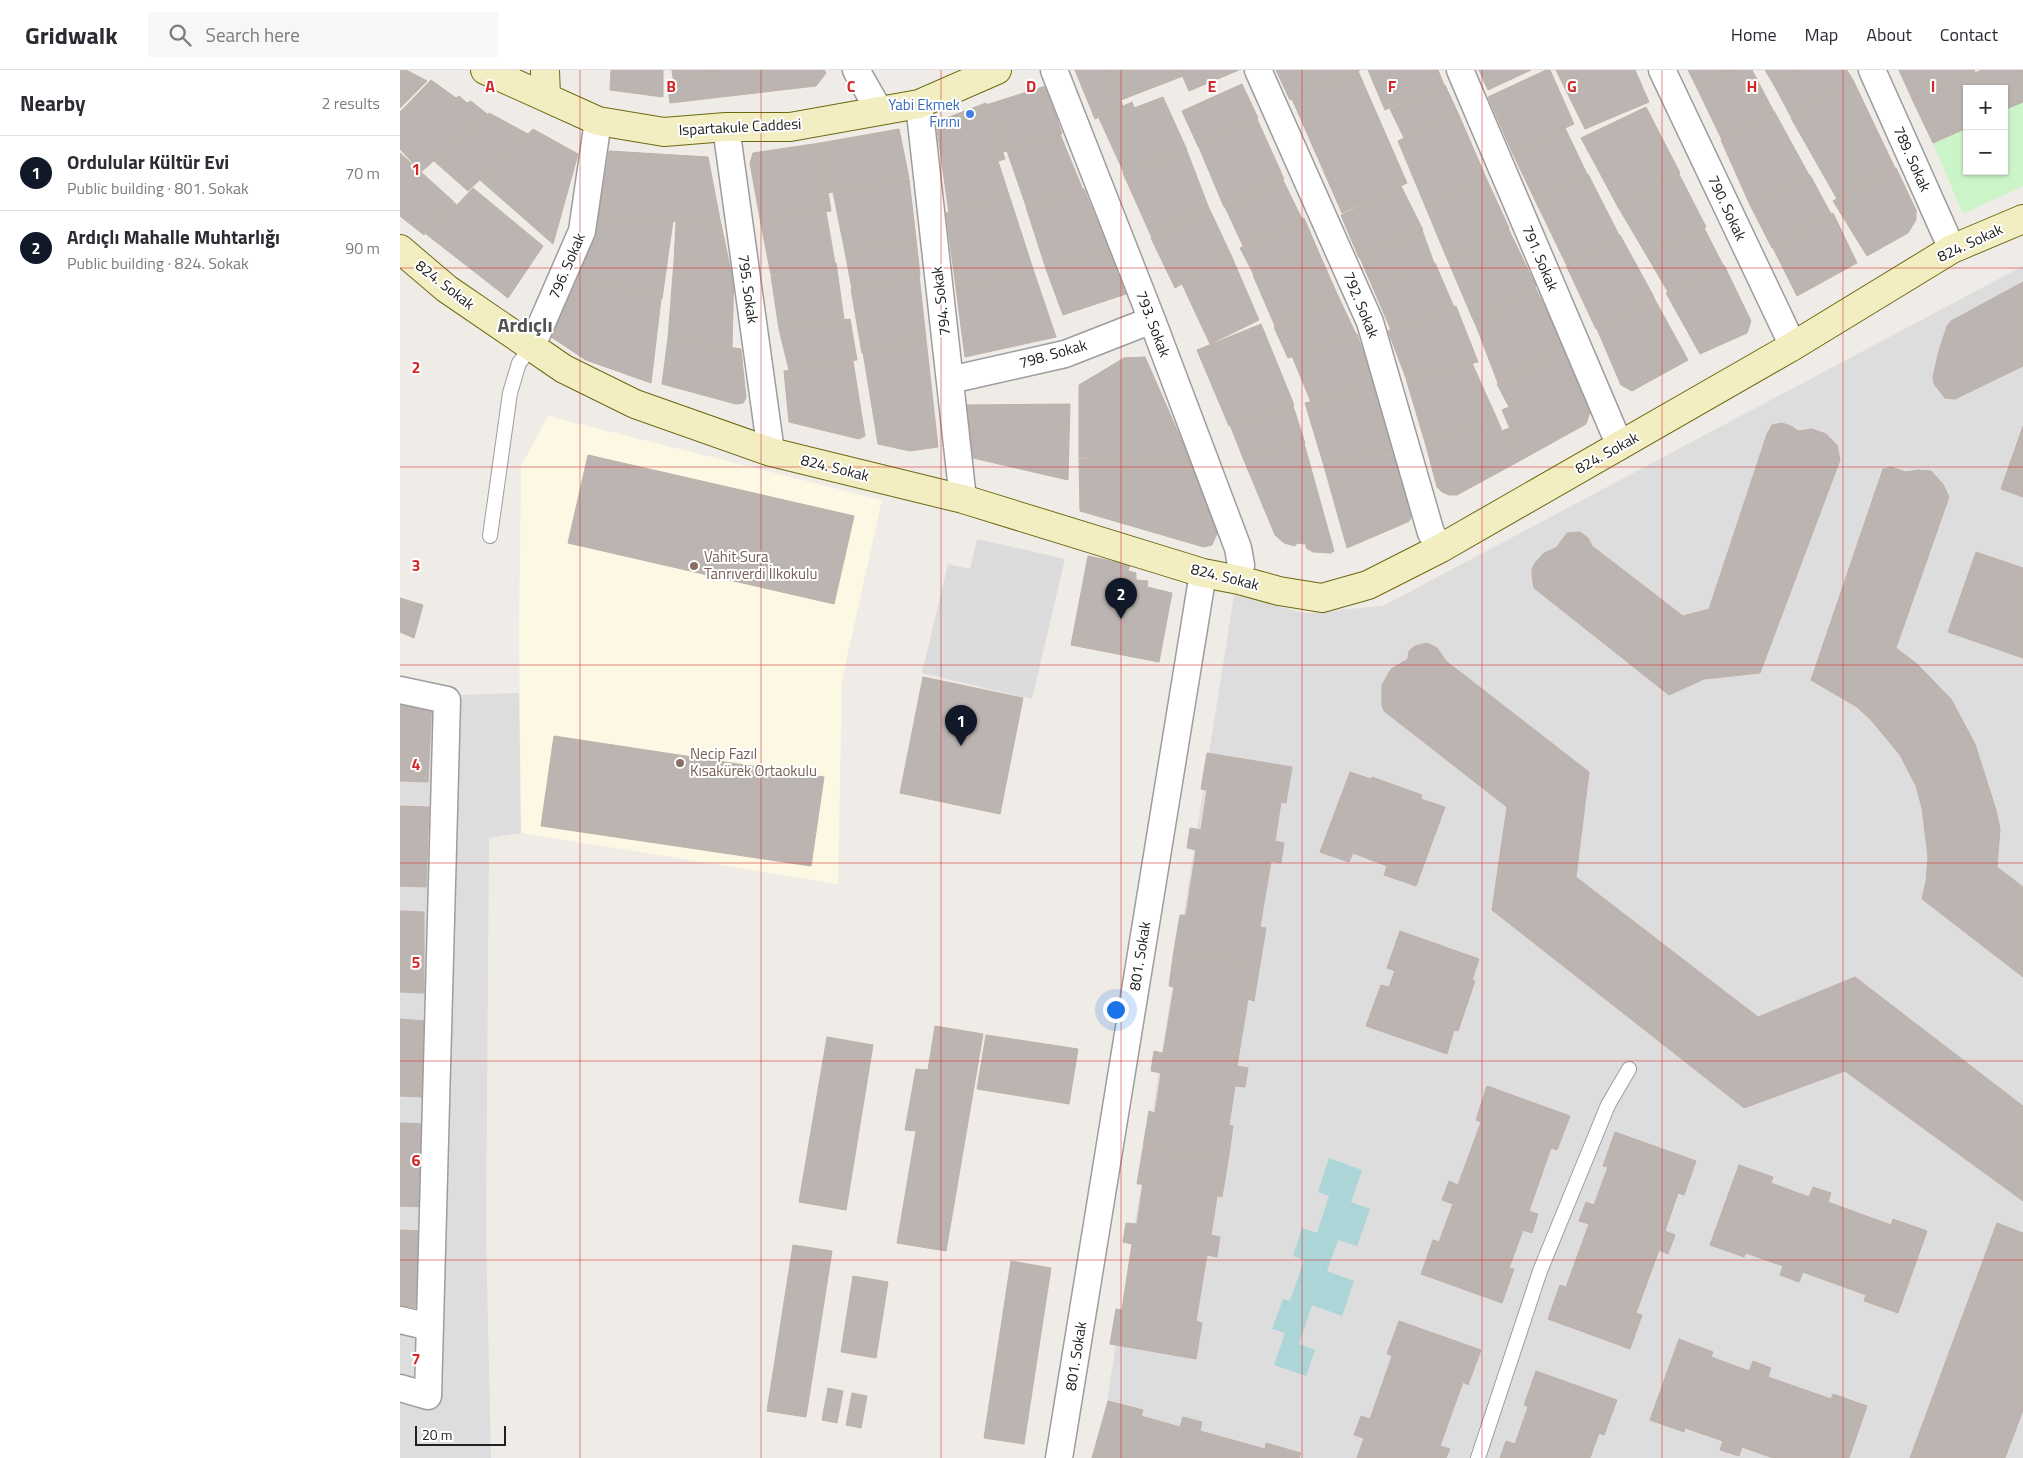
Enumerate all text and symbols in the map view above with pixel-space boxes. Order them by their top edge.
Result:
search box [148,12,498,57]
text: Gridwalk [25,17,118,53]
text: Search here [206,20,300,49]
icon: search [166,21,194,49]
text: Home [1731,21,1777,48]
text: Map [1805,21,1838,48]
text: About [1866,21,1912,48]
text: Contact [1940,21,1998,48]
text: A [485,74,495,98]
text: B [666,74,676,98]
text: C [847,74,856,98]
text: D [1026,74,1036,98]
text: E [1208,74,1217,98]
text: F [1388,74,1397,98]
text: G [1567,74,1577,98]
text: H [1747,74,1757,98]
text: I [1931,74,1935,98]
map controls [1963,85,2008,175]
button: + [1963,85,2008,130]
text: Nearby [20,87,85,119]
text: 2 results [321,91,380,115]
place label: Yabi Ekmek Fırını [888,93,960,133]
marker: Yabi Ekmek Fırını [964,108,976,120]
street label: Ispartakule Caddesi [678,112,802,141]
street label: 789. Sokak [1888,122,1937,195]
button: − [1963,130,2008,175]
text: Ordulular Kültür Evi [67,147,229,176]
text: 1 [412,157,420,181]
text: 1 [32,161,40,185]
text: 70 m [345,161,380,185]
street label: 790. Sokak [1702,171,1753,244]
text: Public building · 801. Sokak [67,176,249,200]
street label: 824. Sokak [1933,217,2006,268]
street label: 791. Sokak [1516,221,1565,294]
text: Ardıçlı Mahalle Muhtarlığı [67,222,280,251]
street label: 796. Sokak [542,229,591,302]
text: 2 [32,236,40,260]
text: 90 m [345,236,380,260]
text: Public building · 824. Sokak [67,251,249,275]
street label: 795. Sokak [732,253,765,325]
street label: 824. Sokak [411,254,480,315]
street label: 794. Sokak [925,265,956,337]
street label: 792. Sokak [1338,268,1385,341]
street label: 793. Sokak [1130,287,1177,360]
district label: Ardıçlı [497,309,553,340]
street label: 798. Sokak [1016,333,1090,374]
text: 2 [412,355,420,379]
street label: 824. Sokak [1571,426,1643,480]
street label: 824. Sokak [799,448,872,487]
place label: Vahit Sura Tanrıverdi İlkokulu [704,545,817,585]
text: 3 [412,553,420,577]
street label: 824. Sokak [1189,557,1262,596]
marker: Vahit Sura Tanrıverdi İlkokulu [688,560,700,572]
pin: 2 [1105,578,1137,619]
pin: 1 [945,705,977,746]
place label: Necip Fazıl Kısakürek Ortaokulu [690,742,817,782]
text: 4 [412,752,421,776]
marker: Necip Fazıl Kısakürek Ortaokulu [674,757,686,769]
street label: 801. Sokak [1123,920,1156,992]
text: 5 [412,950,421,974]
your location [1103,997,1129,1023]
text: 6 [412,1148,421,1172]
street label: 801. Sokak [1059,1320,1092,1392]
text: 7 [412,1347,420,1371]
scale bar [415,1423,506,1446]
text: 20 m [422,1424,452,1445]

